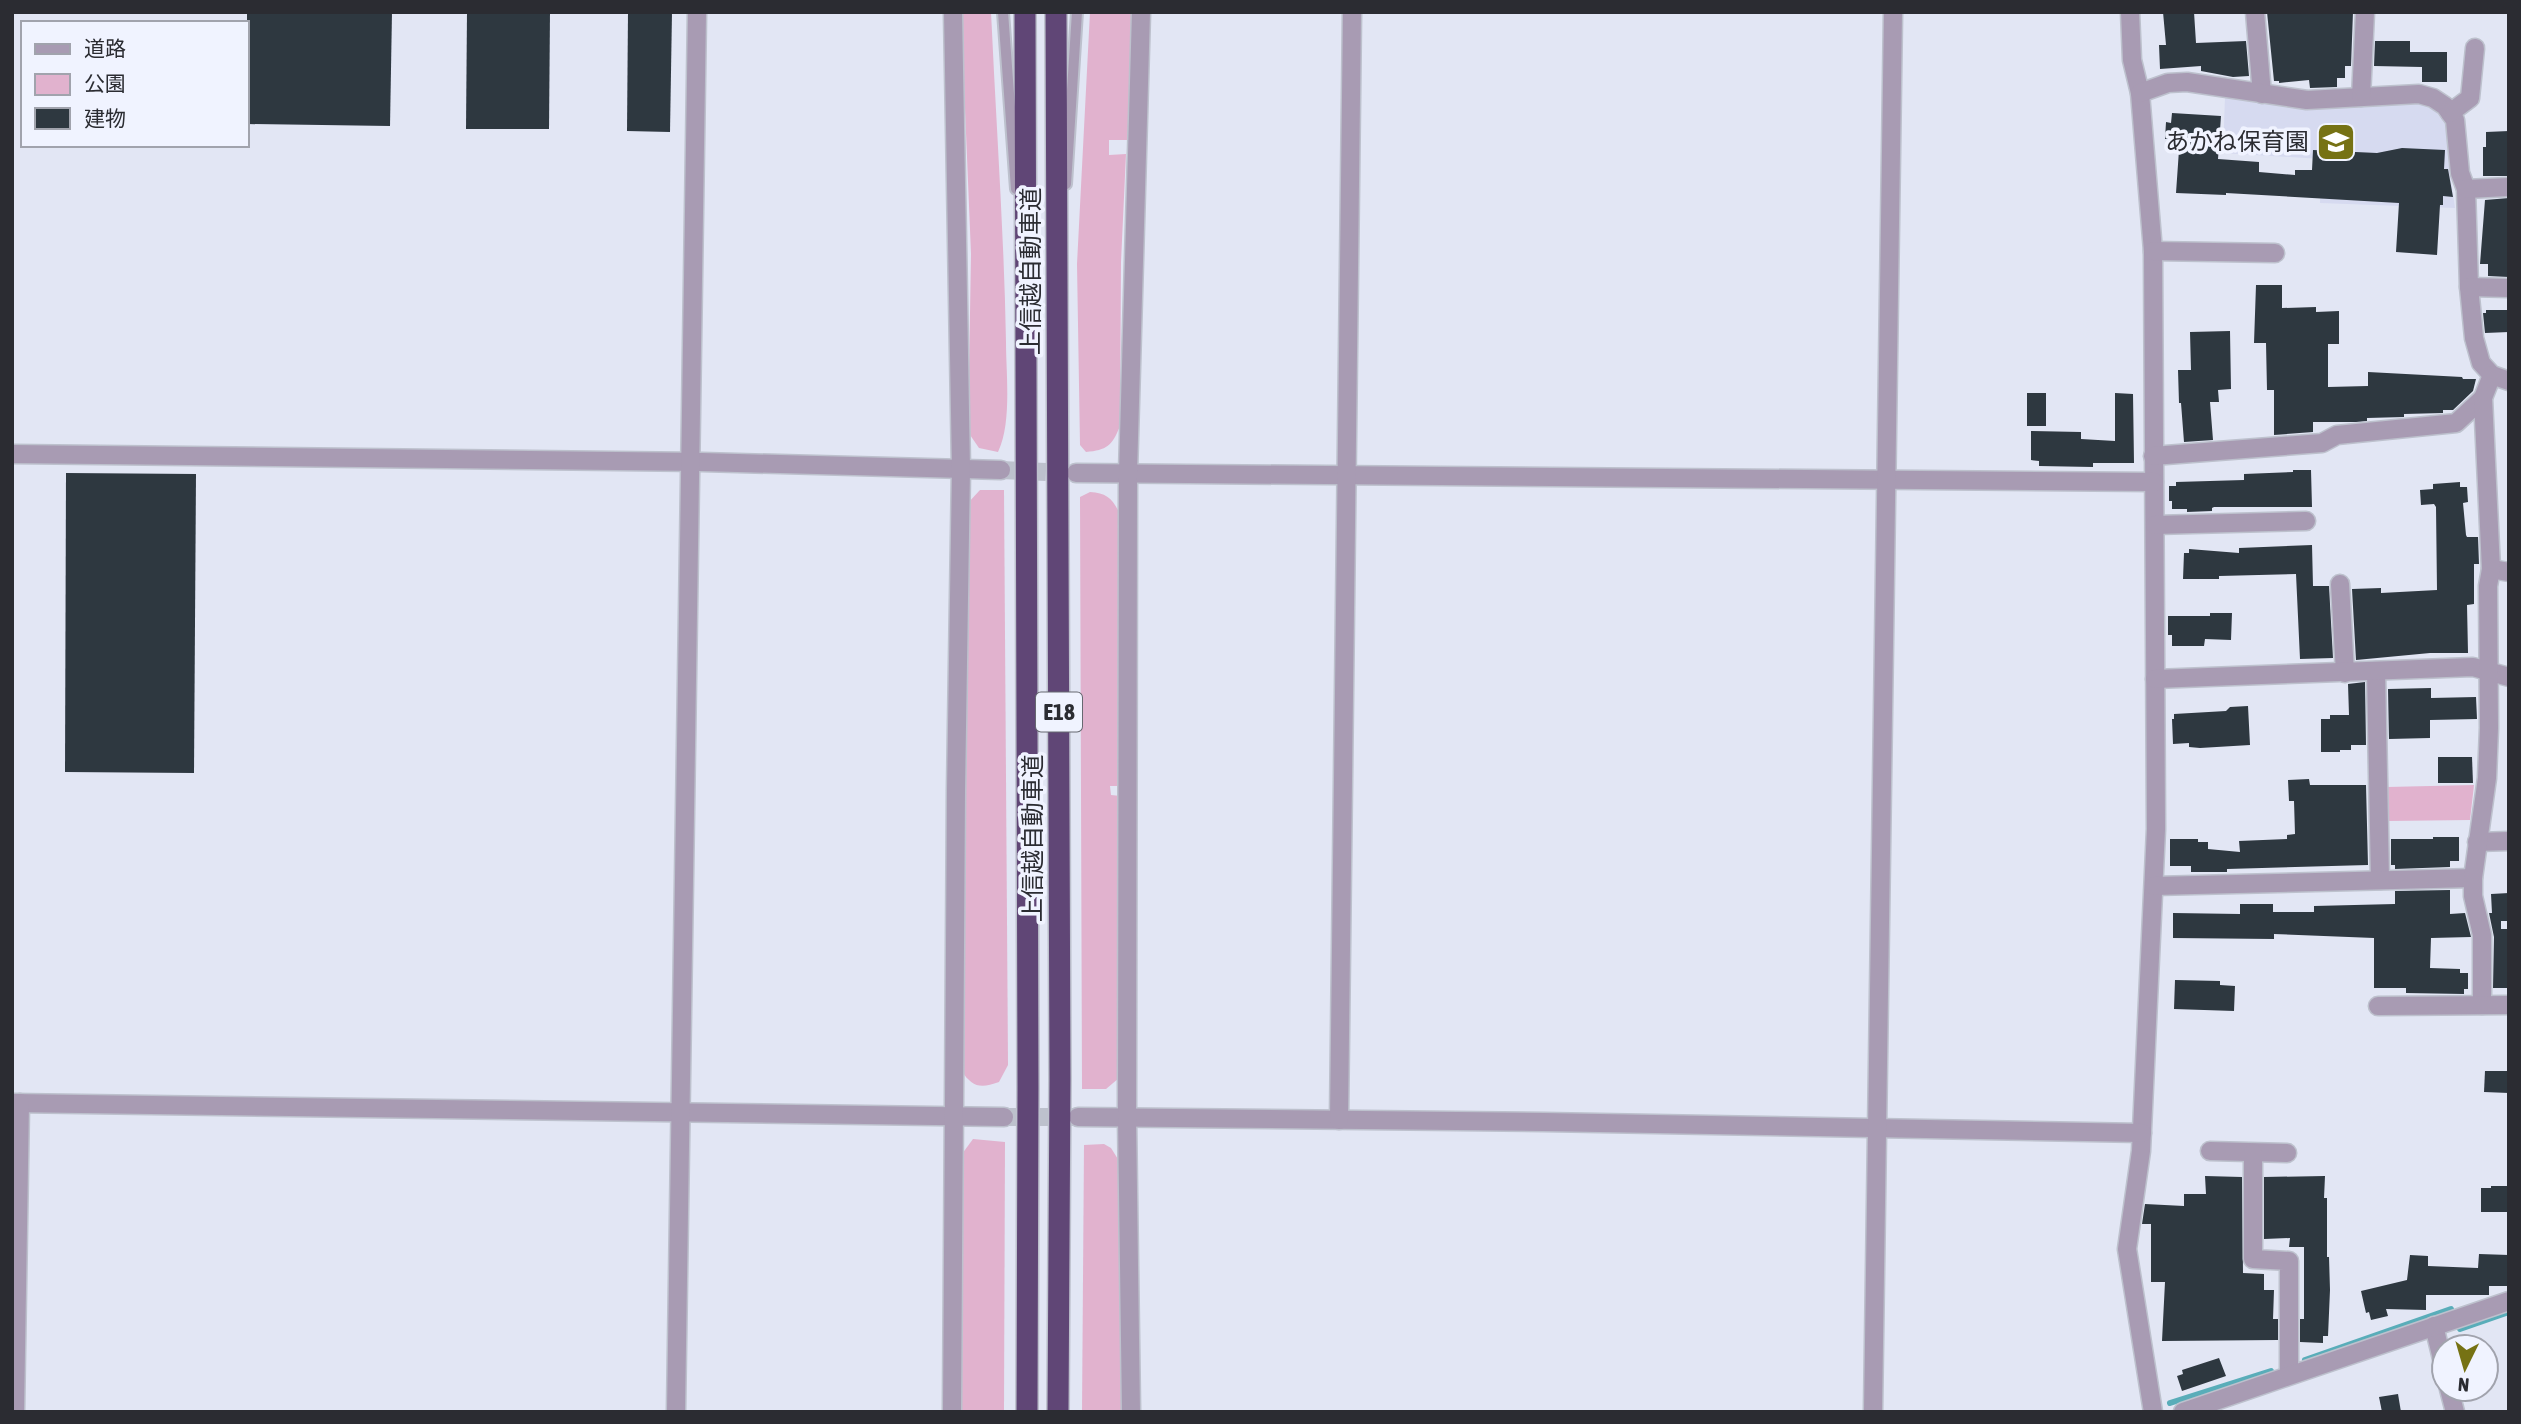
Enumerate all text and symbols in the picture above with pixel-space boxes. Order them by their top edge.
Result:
legend [21,21,248,147]
text: 道路 [84,36,126,60]
text: 公園 [84,71,126,95]
text: 建物 [84,106,126,130]
school or university icon: あかね保育園 [2315,121,2357,163]
place label: あかね保育園 [2165,128,2309,155]
street label: 上信越自動車道 [1017,187,1044,355]
road number: E18 [1036,692,1082,732]
street label: 上信越自動車道 [1019,754,1046,922]
north arrow [2430,1333,2500,1403]
text: N [2457,1373,2470,1396]

